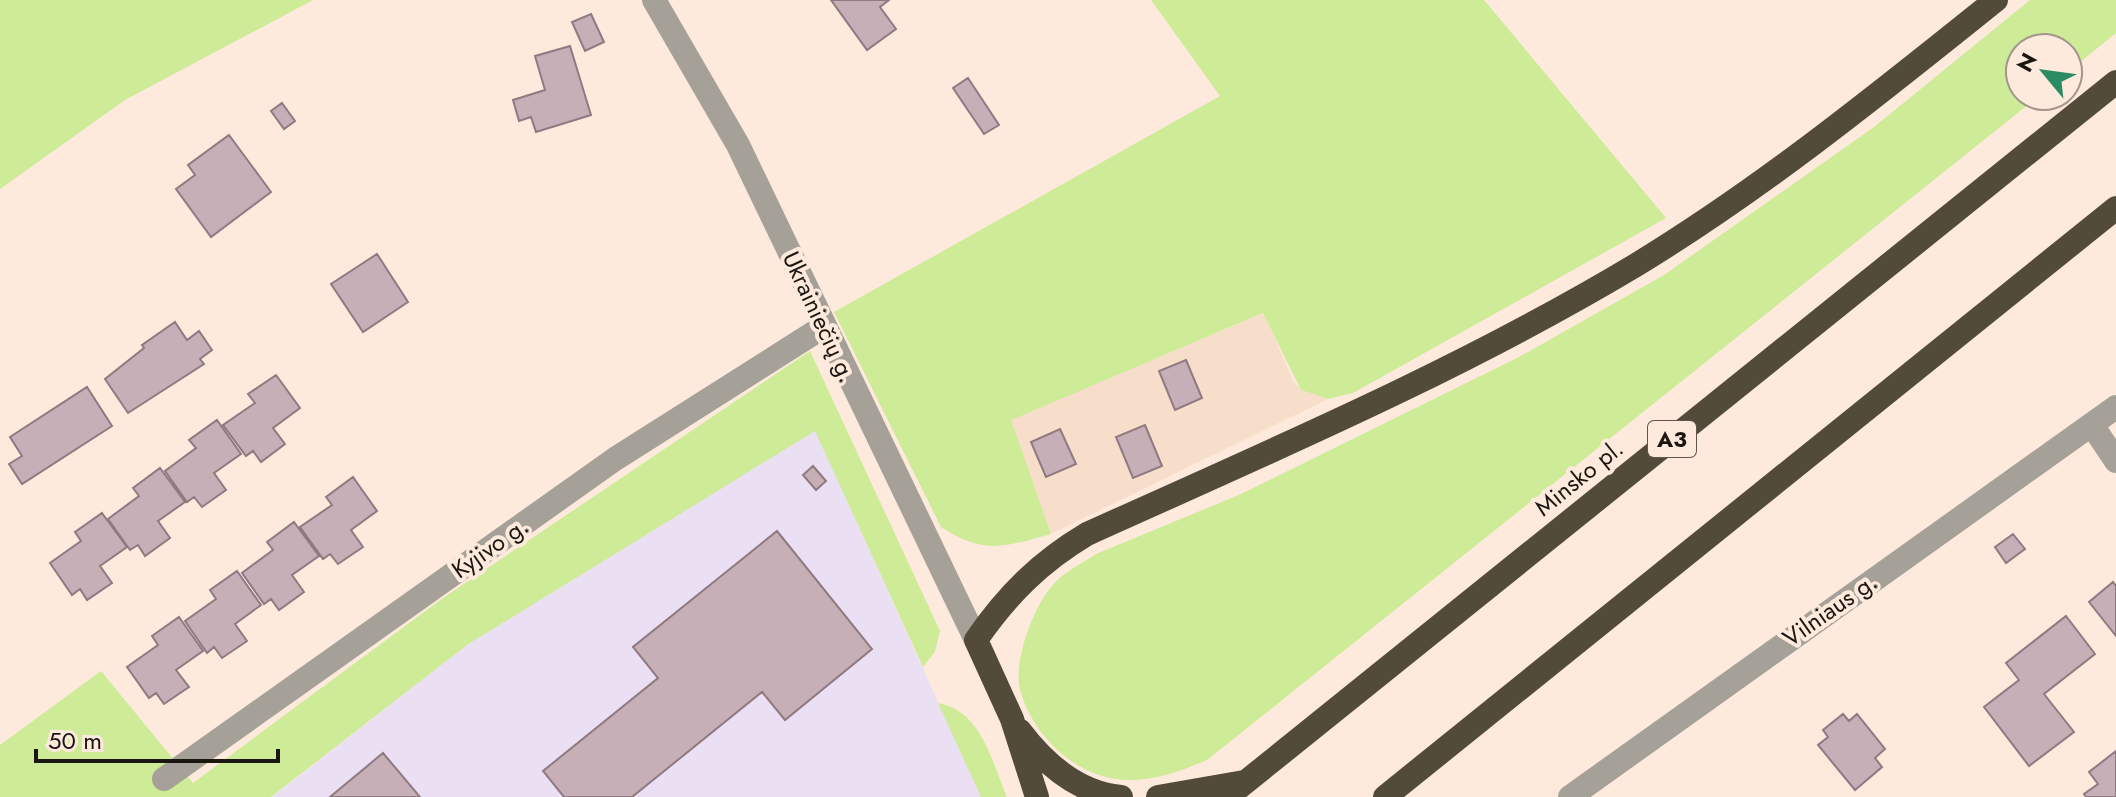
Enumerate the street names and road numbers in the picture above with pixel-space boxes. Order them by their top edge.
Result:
street label: Ukrainiečių g. [774,245,865,388]
road number: A3 [1648,421,1696,457]
street label: Minsko pl. [1527,431,1630,524]
street label: Kyjivo g. [444,508,535,587]
street label: Vilniaus g. [1775,564,1884,655]

